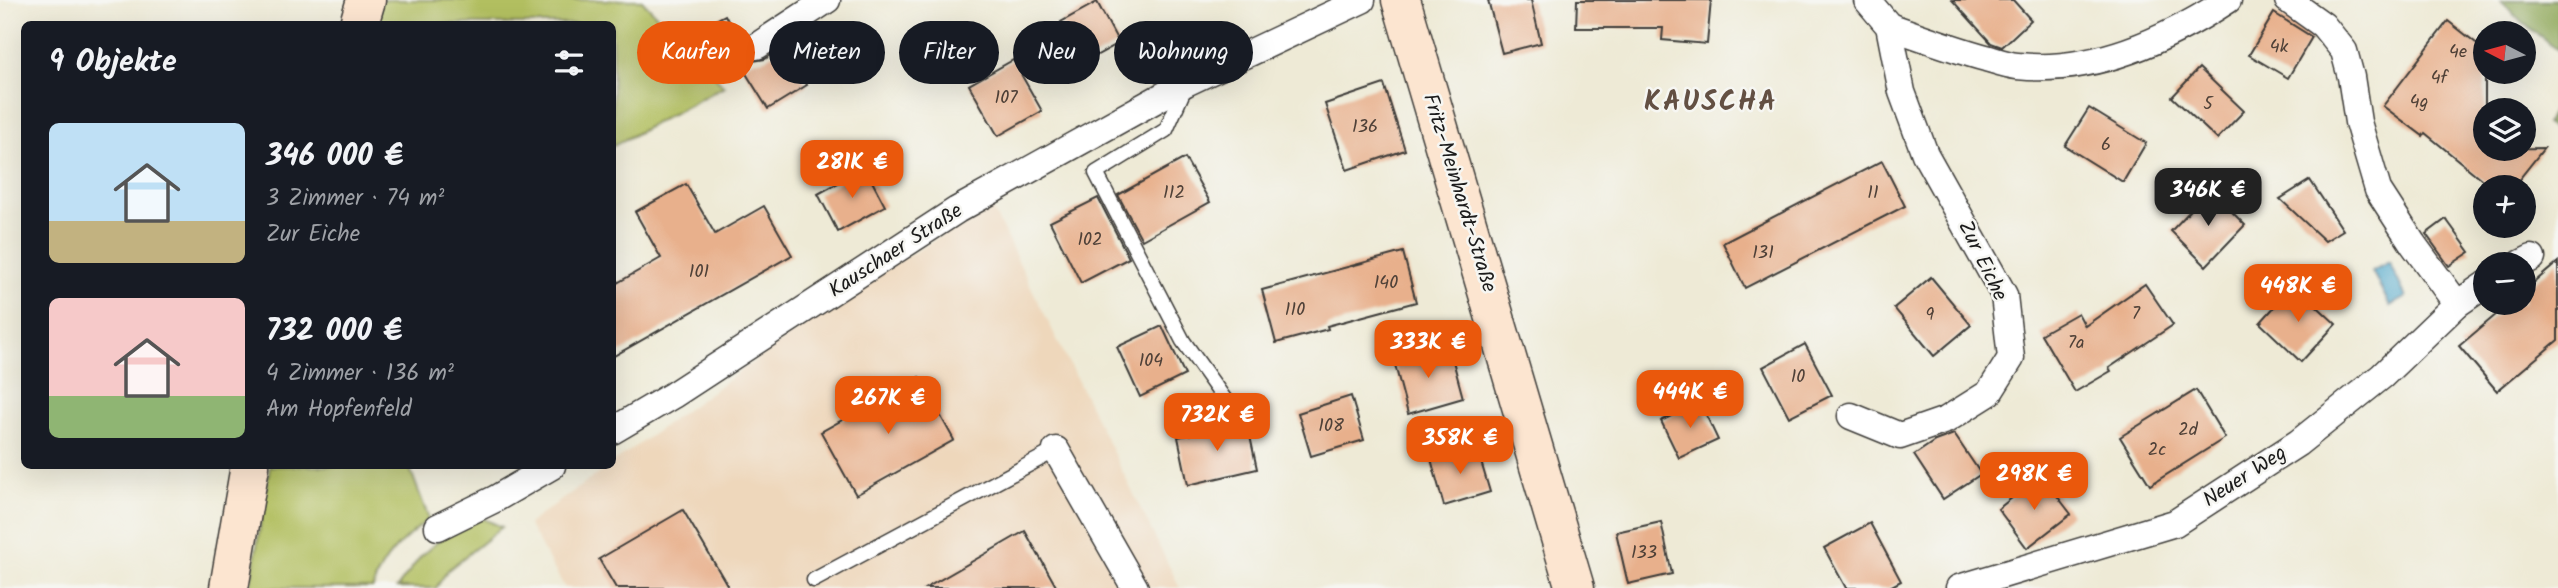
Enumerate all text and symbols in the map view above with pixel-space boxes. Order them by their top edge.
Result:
chip: Kaufen [637,21,755,84]
chip: Mieten [769,21,885,84]
chip: Filter [899,21,999,84]
chip: Neu [1013,21,1100,84]
chip: Wohnung [1114,21,1253,84]
north arrow [2473,21,2536,84]
map controls [2473,21,2536,315]
house number: 4k [2270,33,2289,62]
house number: 4e [2449,38,2467,67]
text: 9 Objekte [49,39,177,87]
icon: filters [550,44,588,82]
house number: 4f [2431,64,2450,93]
district label: KAUSCHA [1644,80,1778,125]
house number: 107 [995,84,1018,113]
house number: 4g [2410,88,2428,117]
street label: Fritz-Meinhardt-Straße [1413,90,1505,297]
house number: 5 [2203,90,2214,119]
button: layers [2473,98,2536,161]
house number: 136 [1352,113,1378,142]
house number: 6 [2101,131,2111,160]
text: 346 000 € [266,133,403,181]
pin: 281K € [795,140,909,200]
text: 281K € [816,145,888,181]
icon: home [105,151,189,235]
pin: 346K € [2151,168,2265,228]
text: 346K € [2171,173,2245,209]
button: + [2473,175,2536,238]
house number: 112 [1163,179,1185,208]
house number: 11 [1867,179,1879,208]
text: 3 Zimmer · 74 m² [266,181,444,217]
street label: Kauschaer Straße [822,195,970,307]
street label: Zur Eiche [1948,215,2016,307]
text: Zur Eiche [266,217,360,253]
house number: 102 [1077,226,1103,255]
house number: 131 [1752,239,1774,268]
button: − [2473,252,2536,315]
house number: 101 [689,258,709,287]
pin: 448K € [2241,264,2355,324]
house number: 140 [1374,269,1398,298]
text: 448K € [2260,269,2336,305]
house number: 110 [1285,296,1305,325]
house number: 7 [2132,300,2141,329]
house number: 9 [1926,301,1935,330]
text: 732 000 € [266,308,402,356]
pin: 333K € [1371,320,1485,380]
text: 333K € [1390,325,1466,361]
icon: home [105,326,189,410]
house number: 7a [2068,329,2084,358]
house number: 104 [1139,347,1163,376]
text: 4 Zimmer · 136 m² [266,356,454,392]
house number: 10 [1791,363,1805,392]
pin: 444K € [1633,370,1747,430]
text: 444K € [1653,375,1727,411]
pin: 267K € [831,376,945,436]
text: 267K € [851,381,925,417]
text: Am Hopfenfeld [266,392,412,428]
pin: 732K € [1160,393,1274,453]
text: 732K € [1180,398,1254,434]
house number: 108 [1318,412,1344,441]
pin: 358K € [1403,416,1517,476]
house number: 2d [2178,416,2199,445]
text: 358K € [1422,421,1498,457]
house number: 2c [2148,436,2166,465]
street label: Neuer Weg [2196,437,2294,517]
pin: 298K € [1977,452,2091,512]
text: 298K € [1996,457,2072,493]
house number: 133 [1631,539,1657,568]

